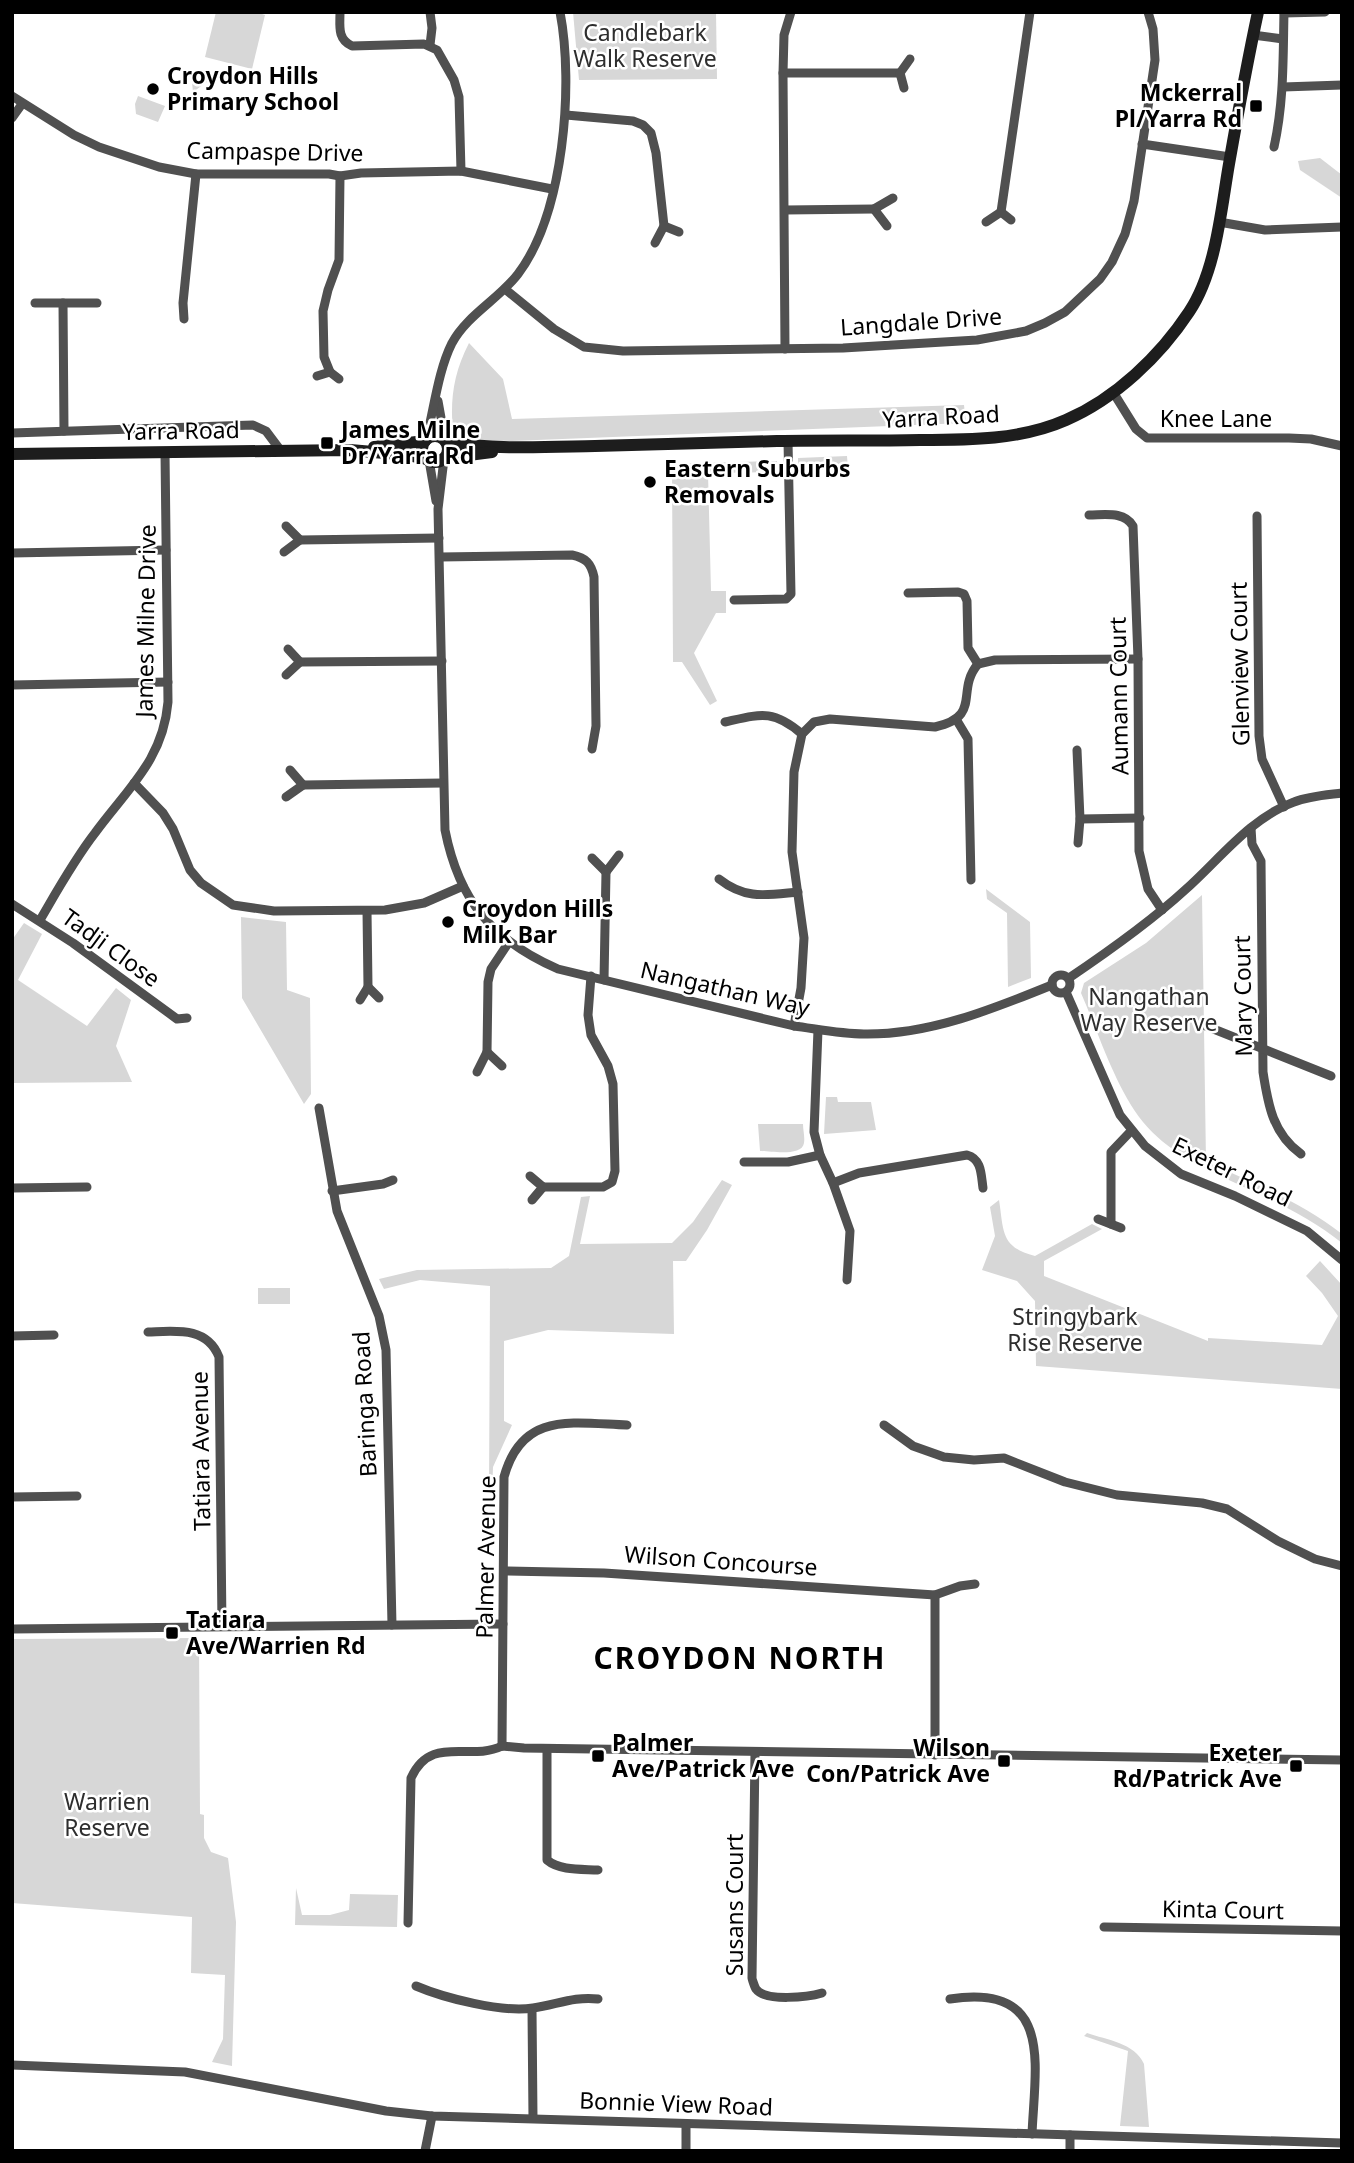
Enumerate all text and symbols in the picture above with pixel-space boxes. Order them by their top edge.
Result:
park label: Candlebark Walk Reserve [573,16,717,74]
place label: Croydon Hills Primary School [167,59,339,117]
place label: Mckerral Pl/Yarra Rd [1115,76,1242,134]
marker: Croydon Hills Primary School [145,81,161,97]
marker: Mckerral Pl/Yarra Rd [1248,98,1264,114]
street label: Campaspe Drive [186,133,364,169]
street label: Langdale Drive [839,299,1003,343]
street label: Yarra Road [881,397,1000,435]
street label: Knee Lane [1160,402,1272,434]
street label: Yarra Road [122,413,240,447]
place label: James Milne Dr/Yarra Rd [339,413,480,471]
marker: James Milne Dr/Yarra Rd [319,435,335,451]
place label: Eastern Suburbs Removals [664,452,851,510]
marker: Eastern Suburbs Removals [642,474,658,490]
street label: James Milne Drive [127,524,163,720]
street label: Glenview Court [1222,581,1256,747]
street label: Aumann Court [1101,617,1135,775]
place label: Croydon Hills Milk Bar [462,892,613,950]
street label: Tadji Close [56,901,167,994]
marker: Croydon Hills Milk Bar [440,914,456,930]
street label: Mary Court [1225,935,1259,1057]
street label: Nangathan Way [637,953,813,1023]
park label: Nangathan Way Reserve [1081,980,1217,1038]
street label: Exeter Road [1167,1128,1298,1214]
park label: Stringybark Rise Reserve [1007,1300,1143,1358]
street label: Baringa Road [344,1330,384,1478]
street label: Tatiara Avenue [183,1371,217,1531]
street label: Palmer Avenue [468,1475,502,1639]
street label: Wilson Concourse [623,1537,819,1583]
place label: Tatiara Ave/Warrien Rd [186,1603,366,1661]
marker: Tatiara Ave/Warrien Rd [164,1625,180,1641]
district label: CROYDON NORTH [593,1637,887,1678]
place label: Palmer Ave/Patrick Ave [612,1726,794,1784]
place label: Wilson Con/Patrick Ave [806,1731,990,1789]
place label: Exeter Rd/Patrick Ave [1113,1736,1282,1794]
marker: Palmer Ave/Patrick Ave [590,1748,606,1764]
marker: Wilson Con/Patrick Ave [996,1753,1012,1769]
marker: Exeter Rd/Patrick Ave [1288,1758,1304,1774]
park label: Warrien Reserve [64,1785,150,1843]
street label: Susans Court [718,1834,750,1976]
street label: Kinta Court [1162,1892,1284,1926]
street label: Bonnie View Road [579,2084,773,2122]

